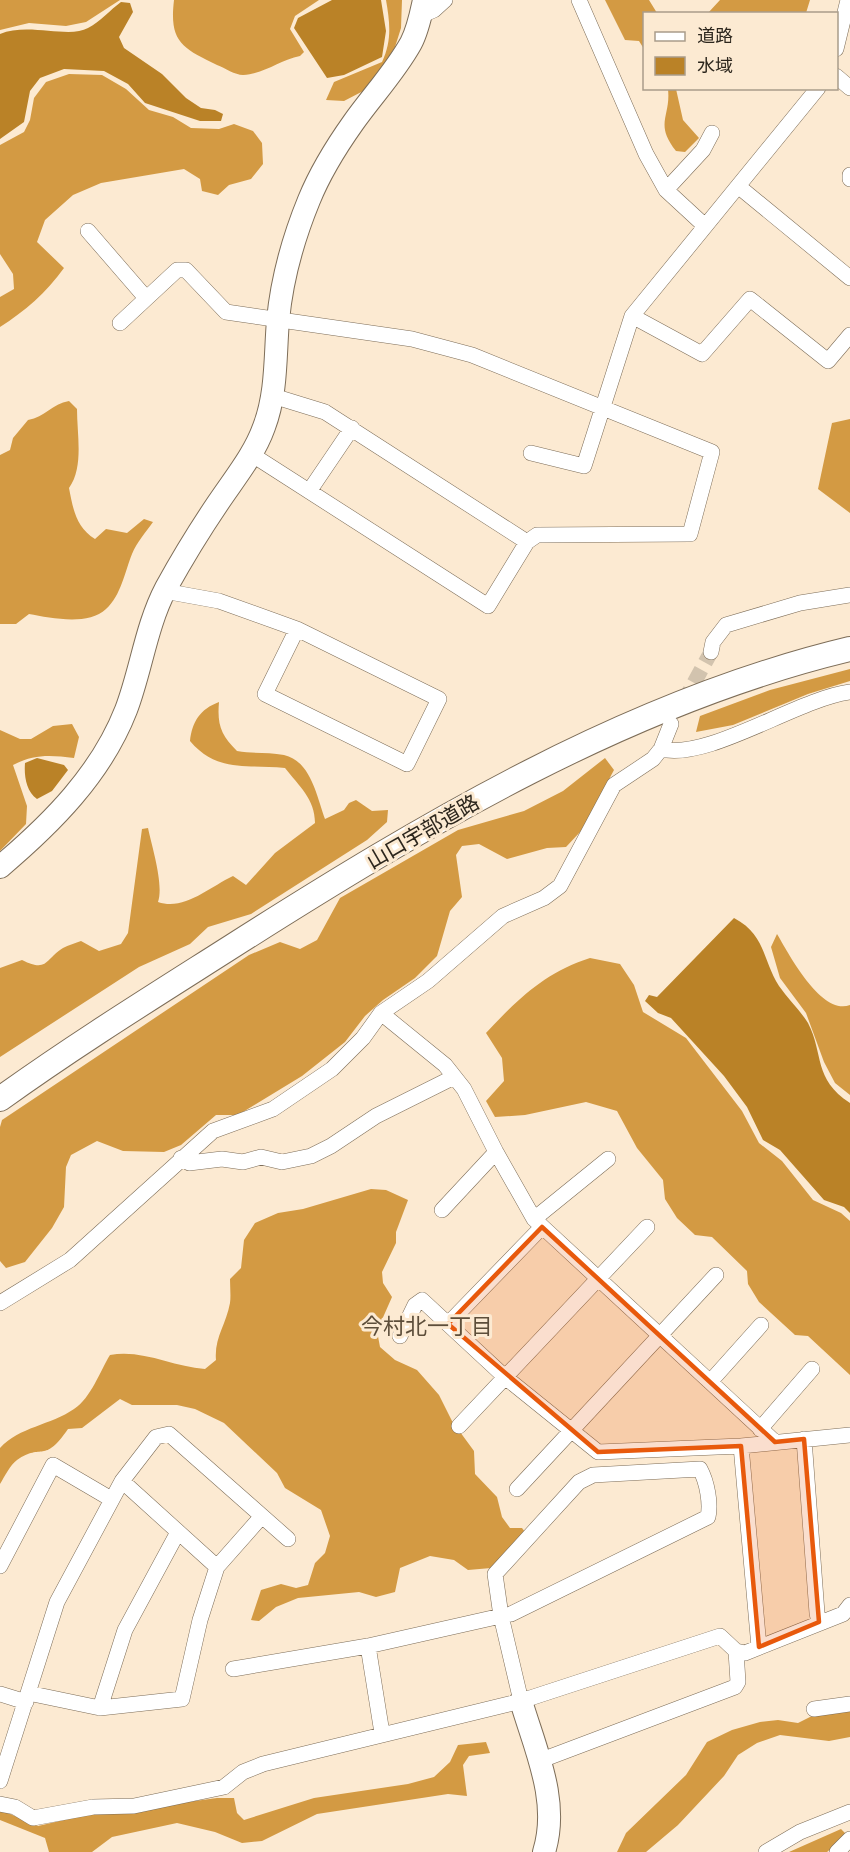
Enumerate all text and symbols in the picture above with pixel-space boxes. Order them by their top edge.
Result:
legend [643,12,838,90]
text: 道路 [697,22,733,49]
text: 水域 [697,52,733,79]
street label: 山口宇部道路 [360,786,485,876]
district label: 今村北一丁目 [361,1309,493,1343]

